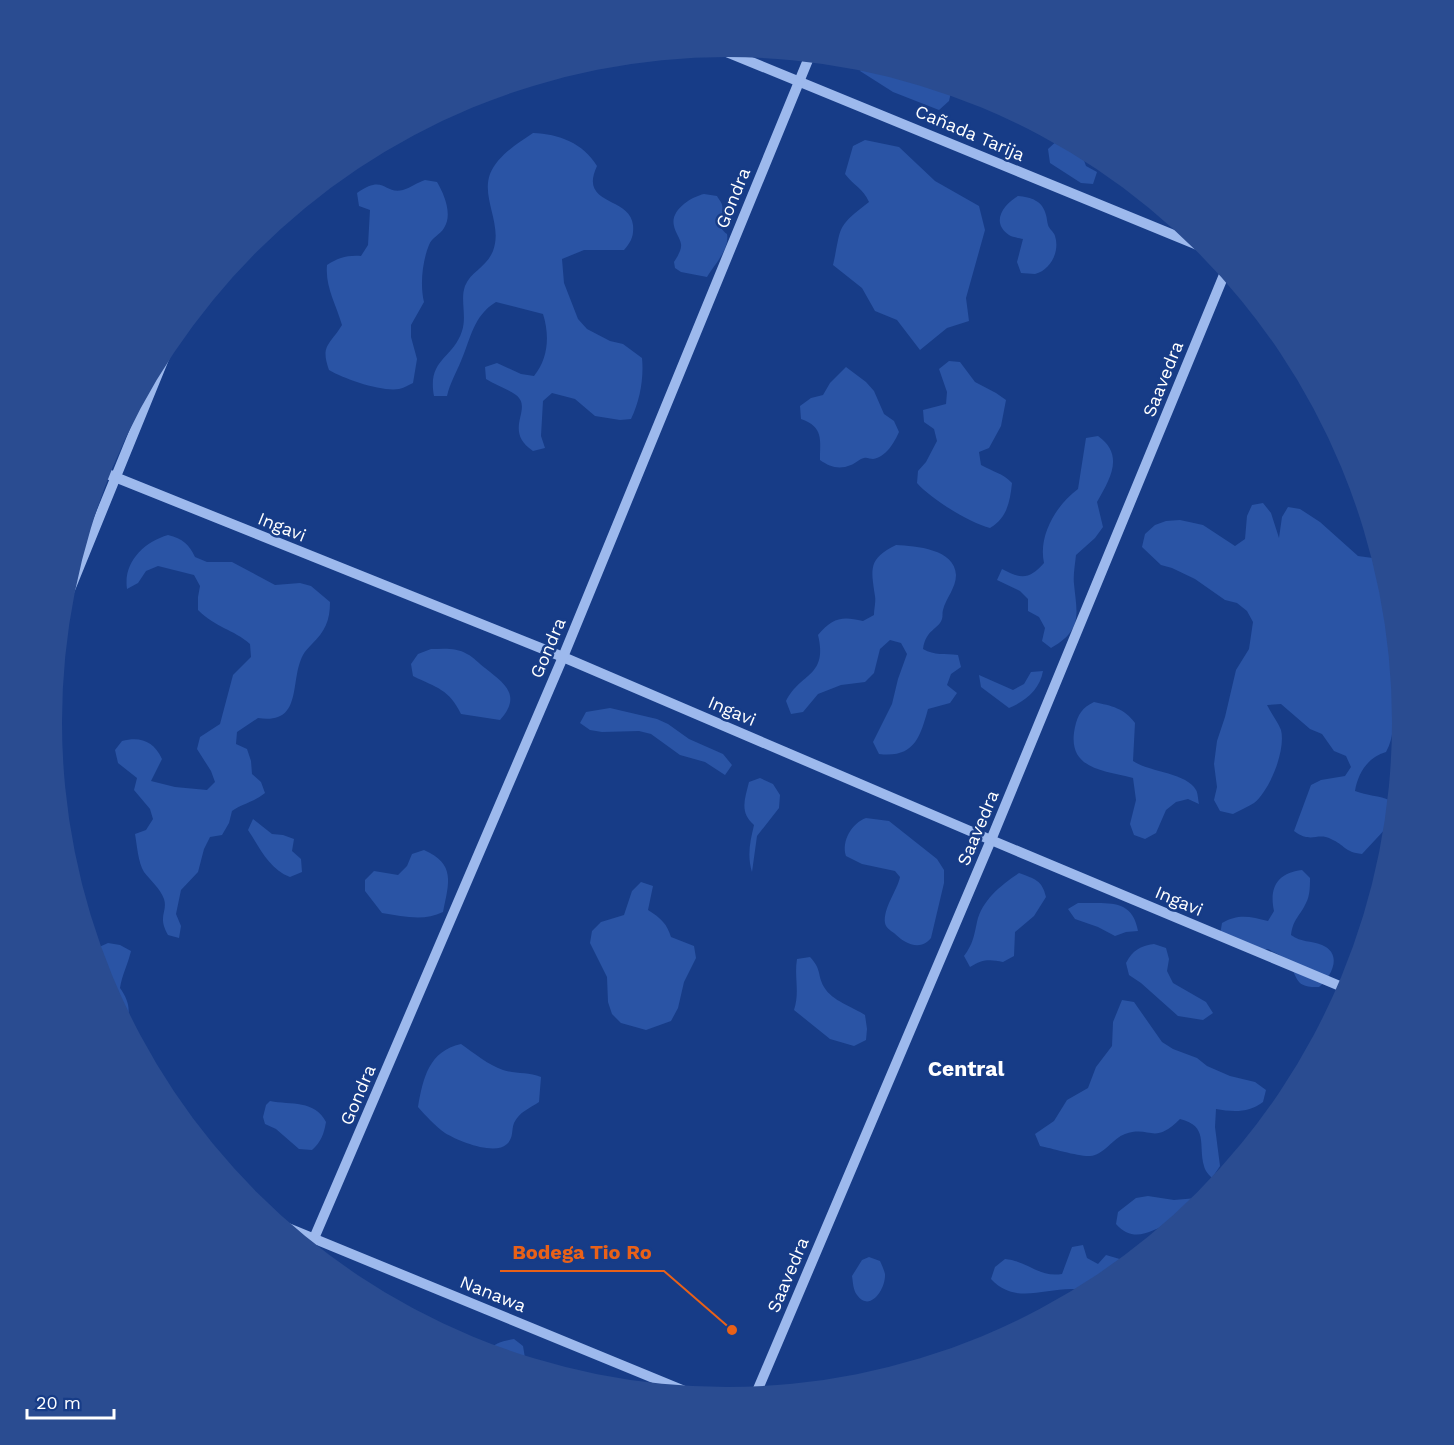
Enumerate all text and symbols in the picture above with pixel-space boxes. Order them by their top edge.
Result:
street label: Cañada Tarija [912,100,1028,165]
street label: Gondra [711,164,754,231]
street label: Saavedra [1138,338,1187,420]
street label: Ingavi [255,507,309,546]
street label: Gondra [525,614,570,681]
street label: Ingavi [705,691,759,730]
street label: Saavedra [952,787,1003,869]
street label: Ingavi [1152,881,1206,920]
district label: Central [928,1056,1004,1081]
street label: Gondra [335,1061,380,1128]
callout: Bodega Tio Ro [500,1233,664,1271]
street label: Saavedra [762,1234,813,1316]
text: Bodega Tio Ro [512,1240,652,1264]
street label: Nanawa [457,1271,529,1316]
scale bar [27,1382,114,1420]
text: 20 m [36,1392,81,1413]

